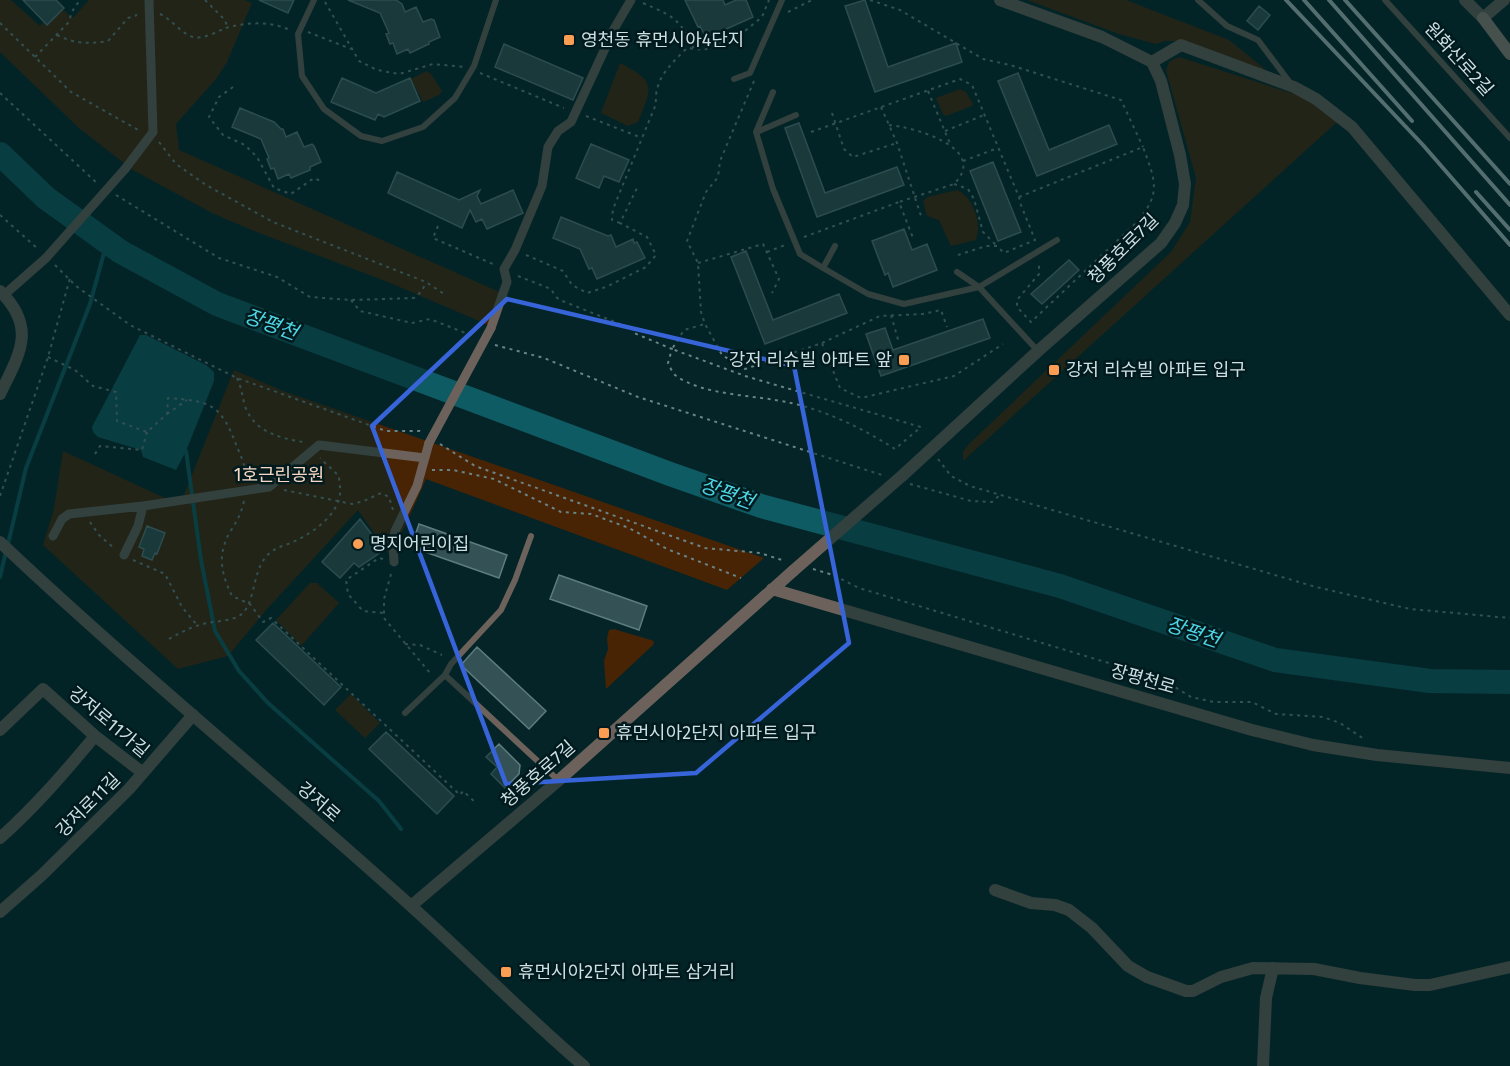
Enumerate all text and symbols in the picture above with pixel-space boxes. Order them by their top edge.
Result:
street label: 원화산로2길 [1420,18,1498,100]
place label: 영천동 휴먼시아4단지 [581,29,744,51]
marker: 영천동 휴먼시아4단지 [562,33,576,47]
street label: 청풍호로7길 [1083,209,1163,289]
water label: 장평천 [241,303,303,346]
place label: 강저 리슈빌 아파트 앞 [729,349,892,371]
marker: 강저 리슈빌 아파트 앞 [897,353,911,367]
place label: 강저 리슈빌 아파트 입구 [1066,359,1246,381]
marker: 강저 리슈빌 아파트 입구 [1047,363,1061,377]
park label: 1호근린공원 [234,464,324,486]
water label: 장평천 [697,472,759,515]
place label: 명지어린이집 [370,533,469,555]
marker: 명지어린이집 [351,537,365,551]
water label: 장평천 [1163,612,1225,653]
street label: 장평천로 [1108,659,1178,699]
street label: 강저로11가길 [64,682,154,762]
place label: 휴먼시아2단지 아파트 입구 [616,722,817,744]
marker: 휴먼시아2단지 아파트 입구 [597,726,611,740]
street label: 청풍호로7길 [497,736,579,812]
street label: 강저로11길 [51,768,125,842]
street label: 강저로 [293,777,345,827]
place label: 휴먼시아2단지 아파트 삼거리 [518,961,735,983]
marker: 휴먼시아2단지 아파트 삼거리 [499,965,513,979]

